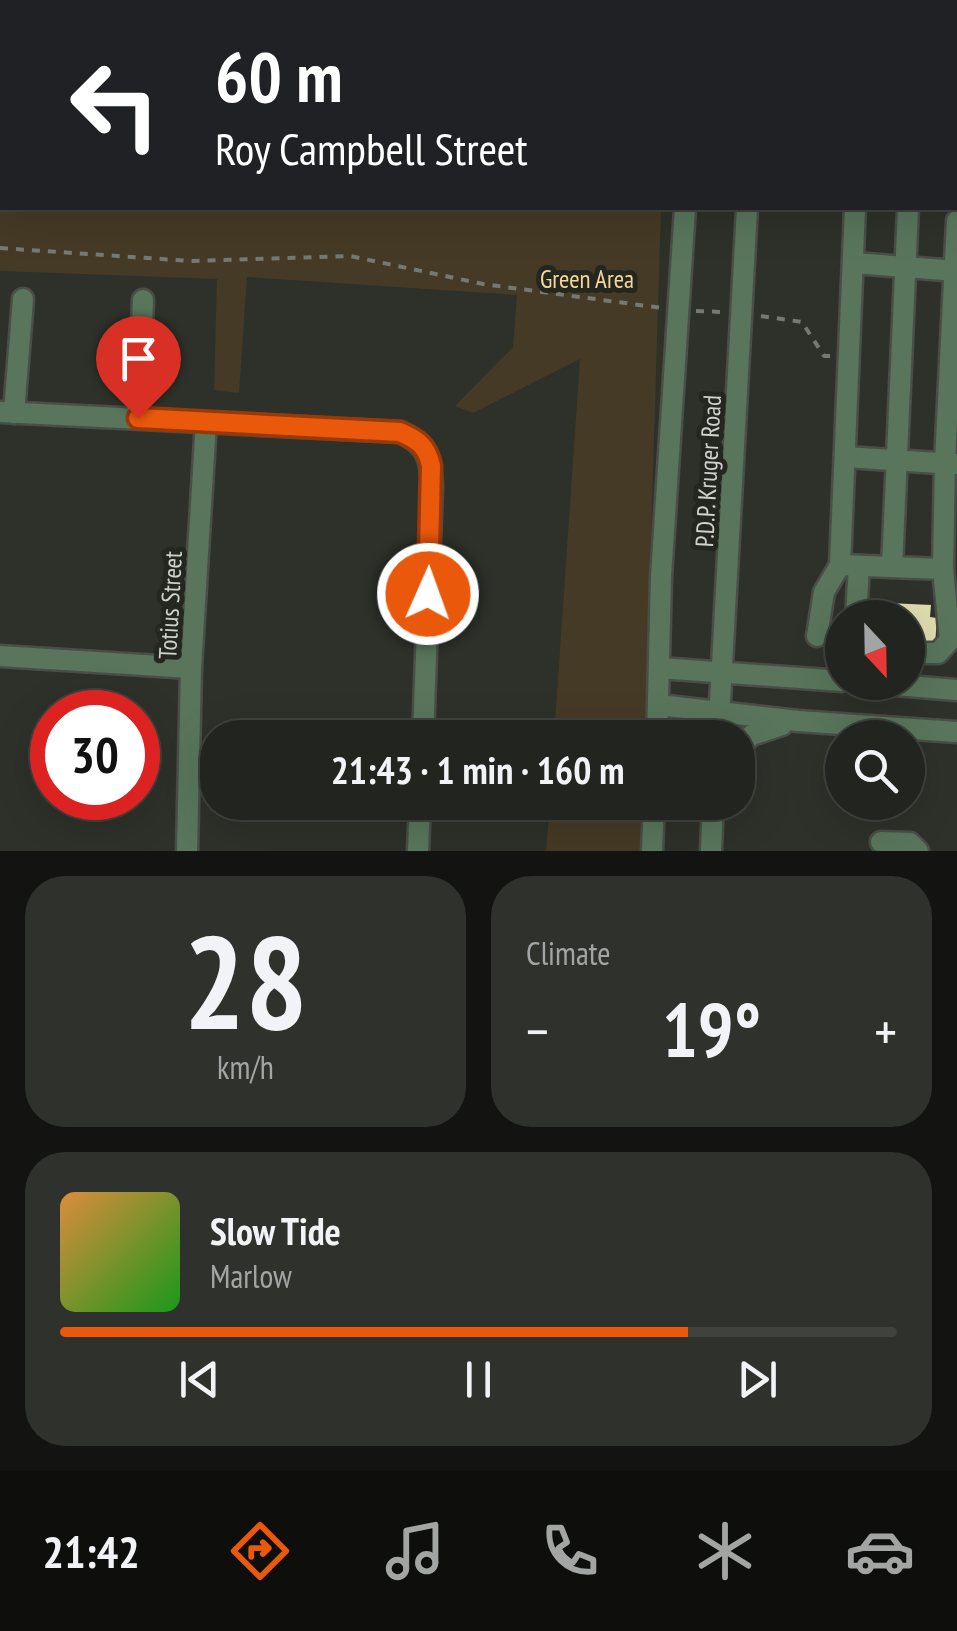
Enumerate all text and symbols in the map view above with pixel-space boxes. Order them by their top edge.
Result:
text: 60 m [215,31,343,121]
icon: left [50,40,180,170]
text: Roy Campbell Street [215,119,528,177]
park label: Green Area [540,263,634,295]
pin [96,316,181,419]
icon: arrive [111,331,166,386]
street label: P.D.P. Kruger Road [688,394,728,548]
position arrow [376,542,480,646]
street label: Totius Street [151,550,189,660]
north arrow [825,600,925,700]
map controls [825,600,925,820]
speed limit sign: 30 [30,690,160,820]
button: search [825,720,925,820]
text: 21:43 · 1 min · 160 m [331,745,624,794]
text: 28 [183,897,308,1065]
text: Climate [526,932,610,974]
text: 19° [662,981,761,1078]
text: − [526,995,549,1066]
text: + [874,995,897,1066]
text: km/h [217,1046,274,1088]
text: Slow Tide [210,1206,341,1255]
text: Marlow [210,1255,292,1297]
icon: previous [172,1352,227,1407]
icon: pause [451,1352,506,1407]
icon: next [730,1352,785,1407]
icon: directions [225,1516,295,1586]
icon: music [380,1516,450,1586]
icon: phone [535,1516,605,1586]
icon: climate [690,1516,760,1586]
icon: car [845,1516,915,1586]
text: 21:42 [42,1522,140,1580]

